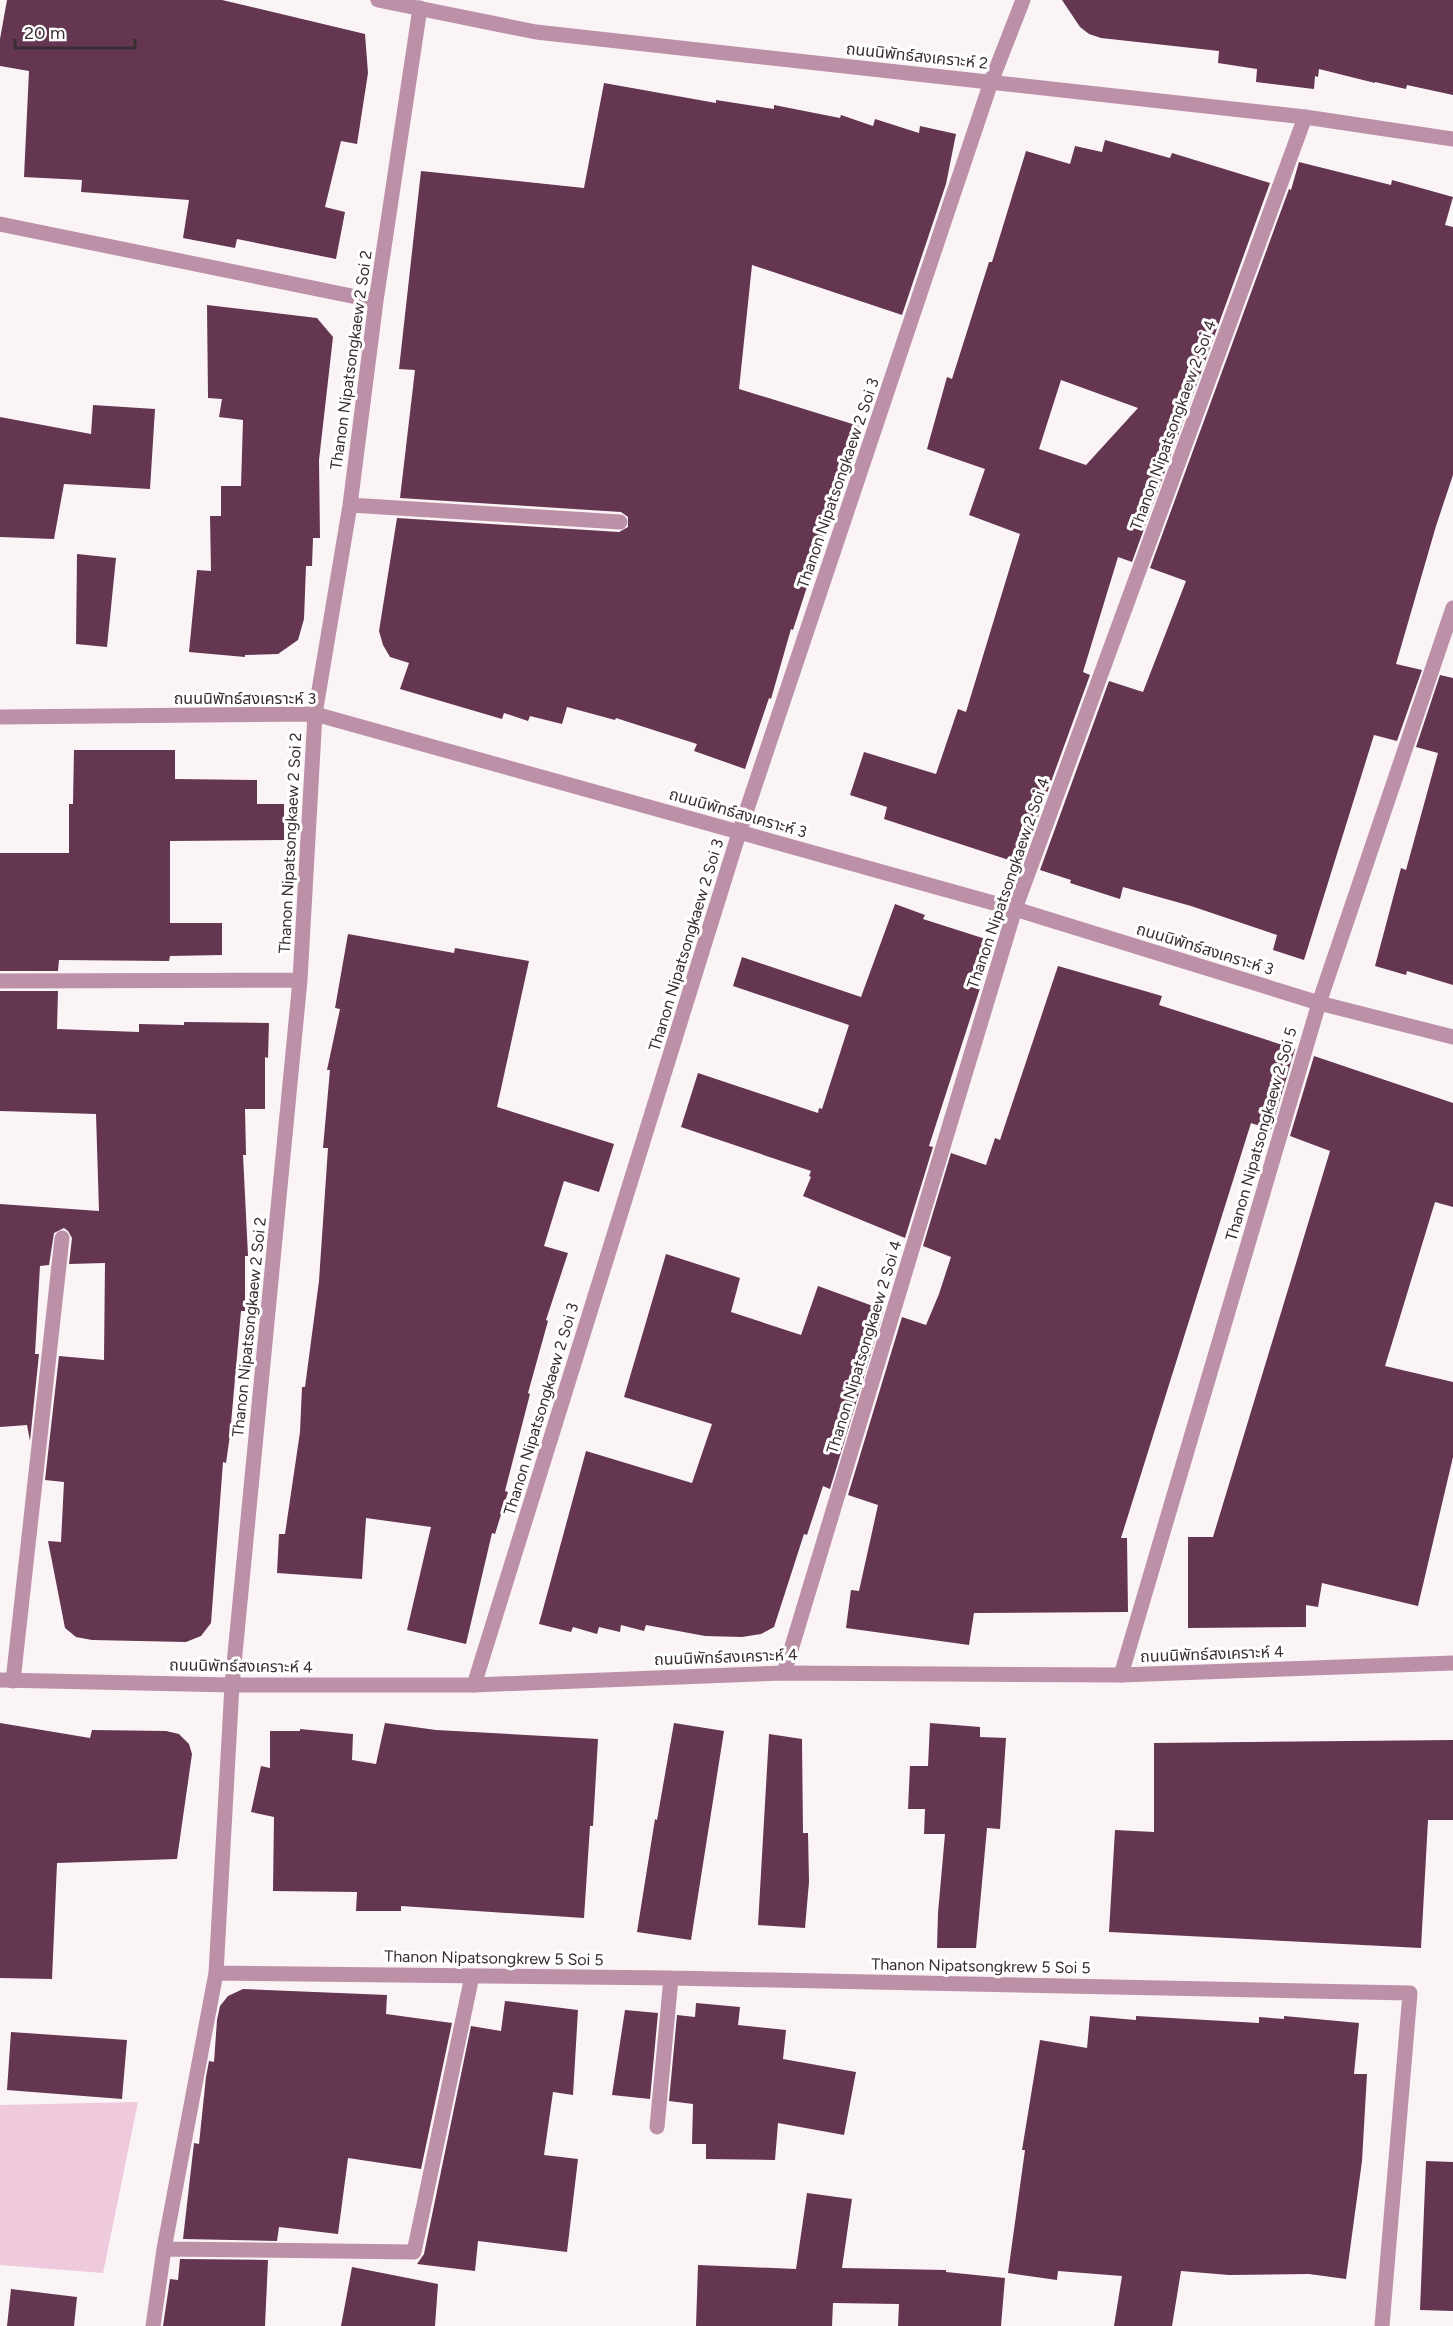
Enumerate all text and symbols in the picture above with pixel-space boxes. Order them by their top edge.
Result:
scale bar [15,12,135,50]
text: 20 m [24,22,65,44]
street label: ถนนนิพัทธ์สงเคราะห์ 2 [845,39,989,73]
street label: Thanon Nipatsongkaew 2 Soi 2 [326,249,376,471]
street label: Thanon Nipatsongkaew 2 Soi 4 [1126,317,1220,533]
street label: Thanon Nipatsongkaew 2 Soi 3 [793,375,883,591]
street label: ถนนนิพัทธ์สงเคราะห์ 3 [174,689,316,708]
street label: Thanon Nipatsongkaew 2 Soi 2 [275,732,305,954]
street label: Thanon Nipatsongkaew 2 Soi 4 [963,775,1053,991]
street label: ถนนนิพัทธ์สงเคราะห์ 3 [667,784,809,842]
street label: Thanon Nipatsongkaew 2 Soi 3 [645,837,727,1053]
street label: ถนนนิพัทธ์สงเคราะห์ 3 [1134,919,1276,979]
street label: Thanon Nipatsongkaew 2 Soi 5 [1221,1025,1301,1243]
street label: Thanon Nipatsongkaew 2 Soi 2 [228,1216,270,1438]
street label: Thanon Nipatsongkaew 2 Soi 4 [822,1238,906,1456]
street label: Thanon Nipatsongkaew 2 Soi 3 [500,1301,582,1517]
street label: ถนนนิพัทธ์สงเคราะห์ 4 [1140,1642,1284,1666]
street label: ถนนนิพัทธ์สงเคราะห์ 4 [654,1645,798,1669]
street label: ถนนนิพัทธ์สงเคราะห์ 4 [169,1655,313,1677]
street label: Thanon Nipatsongkrew 5 Soi 5 [384,1947,604,1969]
street label: Thanon Nipatsongkrew 5 Soi 5 [871,1955,1091,1977]

